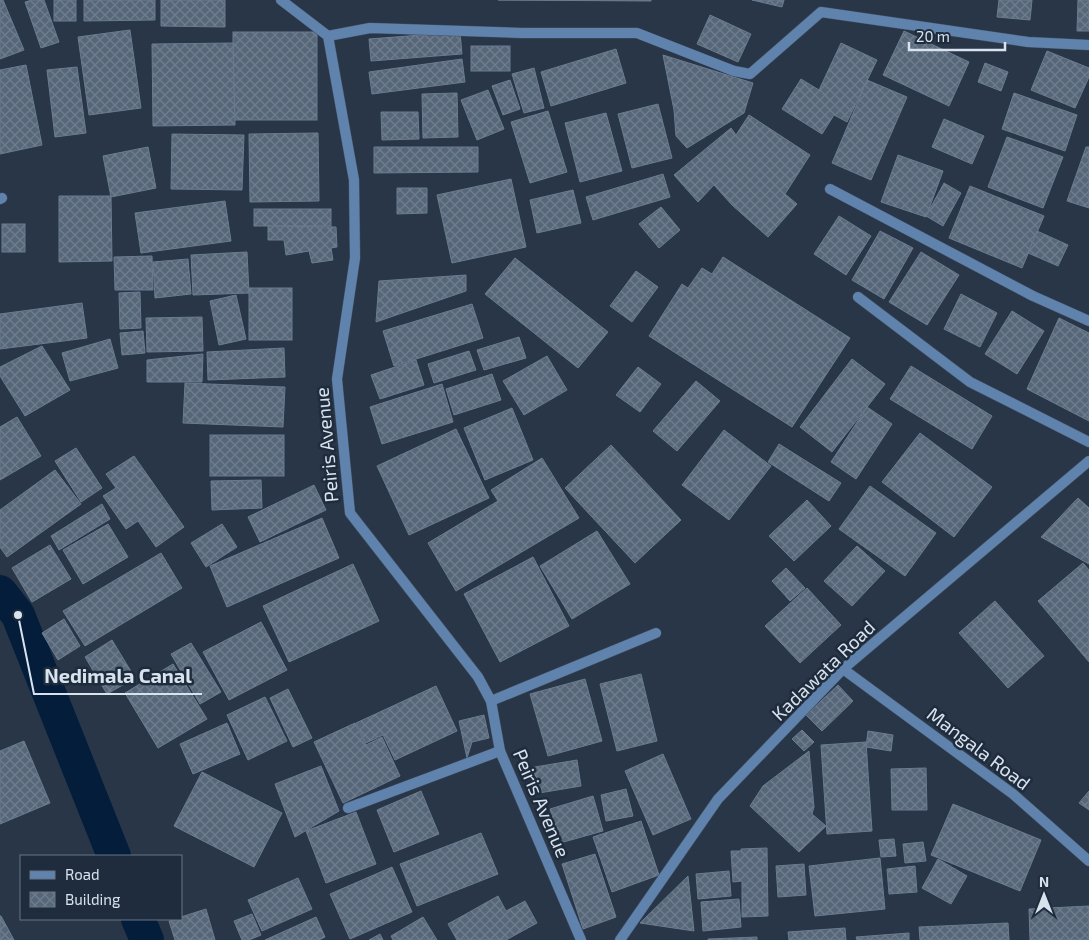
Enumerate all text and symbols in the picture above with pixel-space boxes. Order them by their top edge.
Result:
scale bar [909,20,1005,52]
text: 20 m [916,27,950,45]
street label: Peiris Avenue [310,386,342,504]
street label: Kadawata Road [767,615,879,725]
callout: Nedimala Canal [34,659,202,694]
text: Nedimala Canal [44,663,192,687]
street label: Mangala Road [923,702,1035,794]
street label: Peiris Avenue [509,745,575,861]
legend [20,855,182,920]
text: Road [65,865,100,883]
north arrow [1019,870,1069,920]
text: N [1039,873,1049,890]
text: Building [65,890,121,908]

